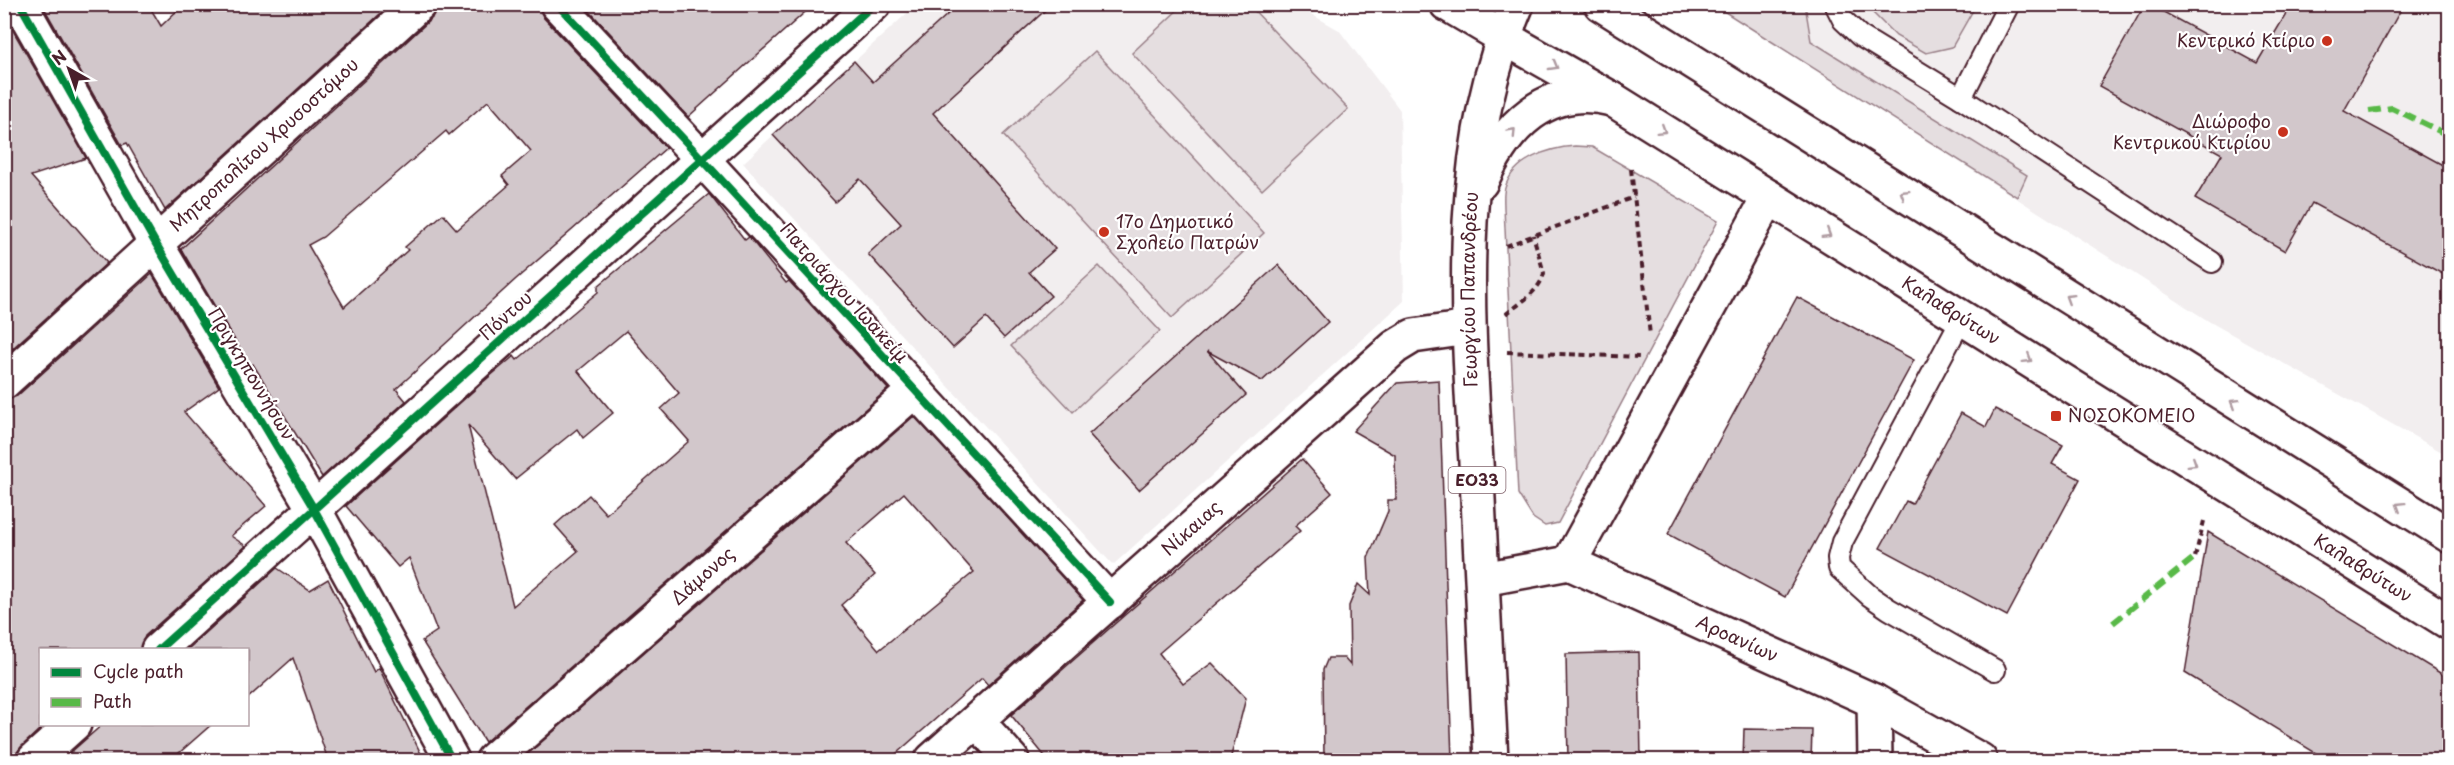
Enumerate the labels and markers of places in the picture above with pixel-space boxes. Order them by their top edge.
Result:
place label: Κεντρικό Κτίριο [2177,26,2315,53]
marker: Κεντρικό Κτίριο [2320,34,2334,48]
place label: Διώροφο Κεντρικού Κτιρίου [2112,107,2271,155]
marker: Διώροφο Κεντρικού Κτιρίου [2276,125,2290,139]
place label: 17ο Δημοτικό Σχολείο Πατρών [1116,207,1259,255]
marker: 17ο Δημοτικό Σχολείο Πατρών [1097,225,1111,239]
place label: ΝΟΣΟΚΟΜΕΙΟ [2068,401,2195,428]
marker: ΝΟΣΟΚΟΜΕΙΟ [2049,409,2063,423]

